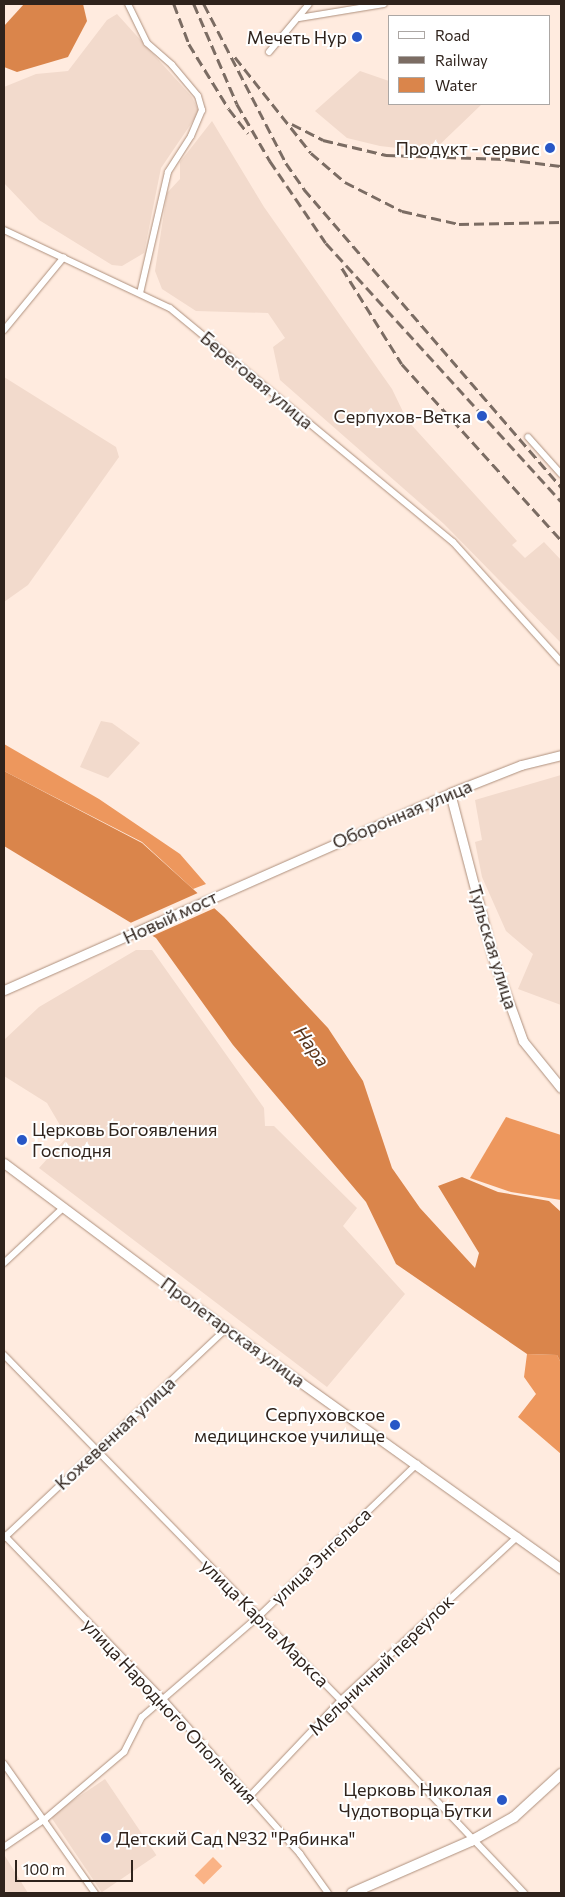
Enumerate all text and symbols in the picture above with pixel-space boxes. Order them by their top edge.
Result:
legend [388,15,550,105]
place label: Мечеть Нур [247,26,347,48]
text: Road [435,26,470,44]
marker: Мечеть Нур [351,31,363,43]
text: Railway [435,51,488,69]
text: Water [435,76,477,94]
place label: Продукт - сервис [395,137,540,159]
marker: Продукт - сервис [544,142,556,154]
street label: Береговая улица [196,327,318,433]
place label: Серпухов-Ветка [333,405,471,427]
marker: Серпухов-Ветка [475,409,489,423]
street label: Оборонная улица [329,775,475,853]
street label: Тульская улица [464,882,522,1012]
street label: Новый мост [119,886,221,948]
water label: Нара [290,1021,334,1071]
place label: Церковь Богоявления Господня [32,1119,217,1162]
marker: Церковь Богоявления Господня [16,1134,28,1146]
street label: Пролетарская улица [157,1272,309,1392]
street label: Кожевенная улица [51,1372,179,1494]
place label: Серпуховское медицинское училище [194,1404,385,1446]
marker: Серпуховское медицинское училище [389,1419,401,1431]
street label: улица Энгельса [267,1503,375,1609]
street label: улица Карла Маркса [196,1554,334,1692]
street label: Мельничный переулок [304,1590,458,1740]
street label: улица Народного Ополчения [78,1614,262,1808]
place label: Церковь Николая Чудотворца Бутки [339,1779,492,1822]
marker: Церковь Николая Чудотворца Бутки [496,1794,508,1806]
place label: Детский Сад №32 "Рябинка" [116,1827,356,1849]
marker: Детский Сад №32 "Рябинка" [100,1832,112,1844]
scale bar [18,1850,135,1882]
text: 100 m [23,1860,65,1878]

